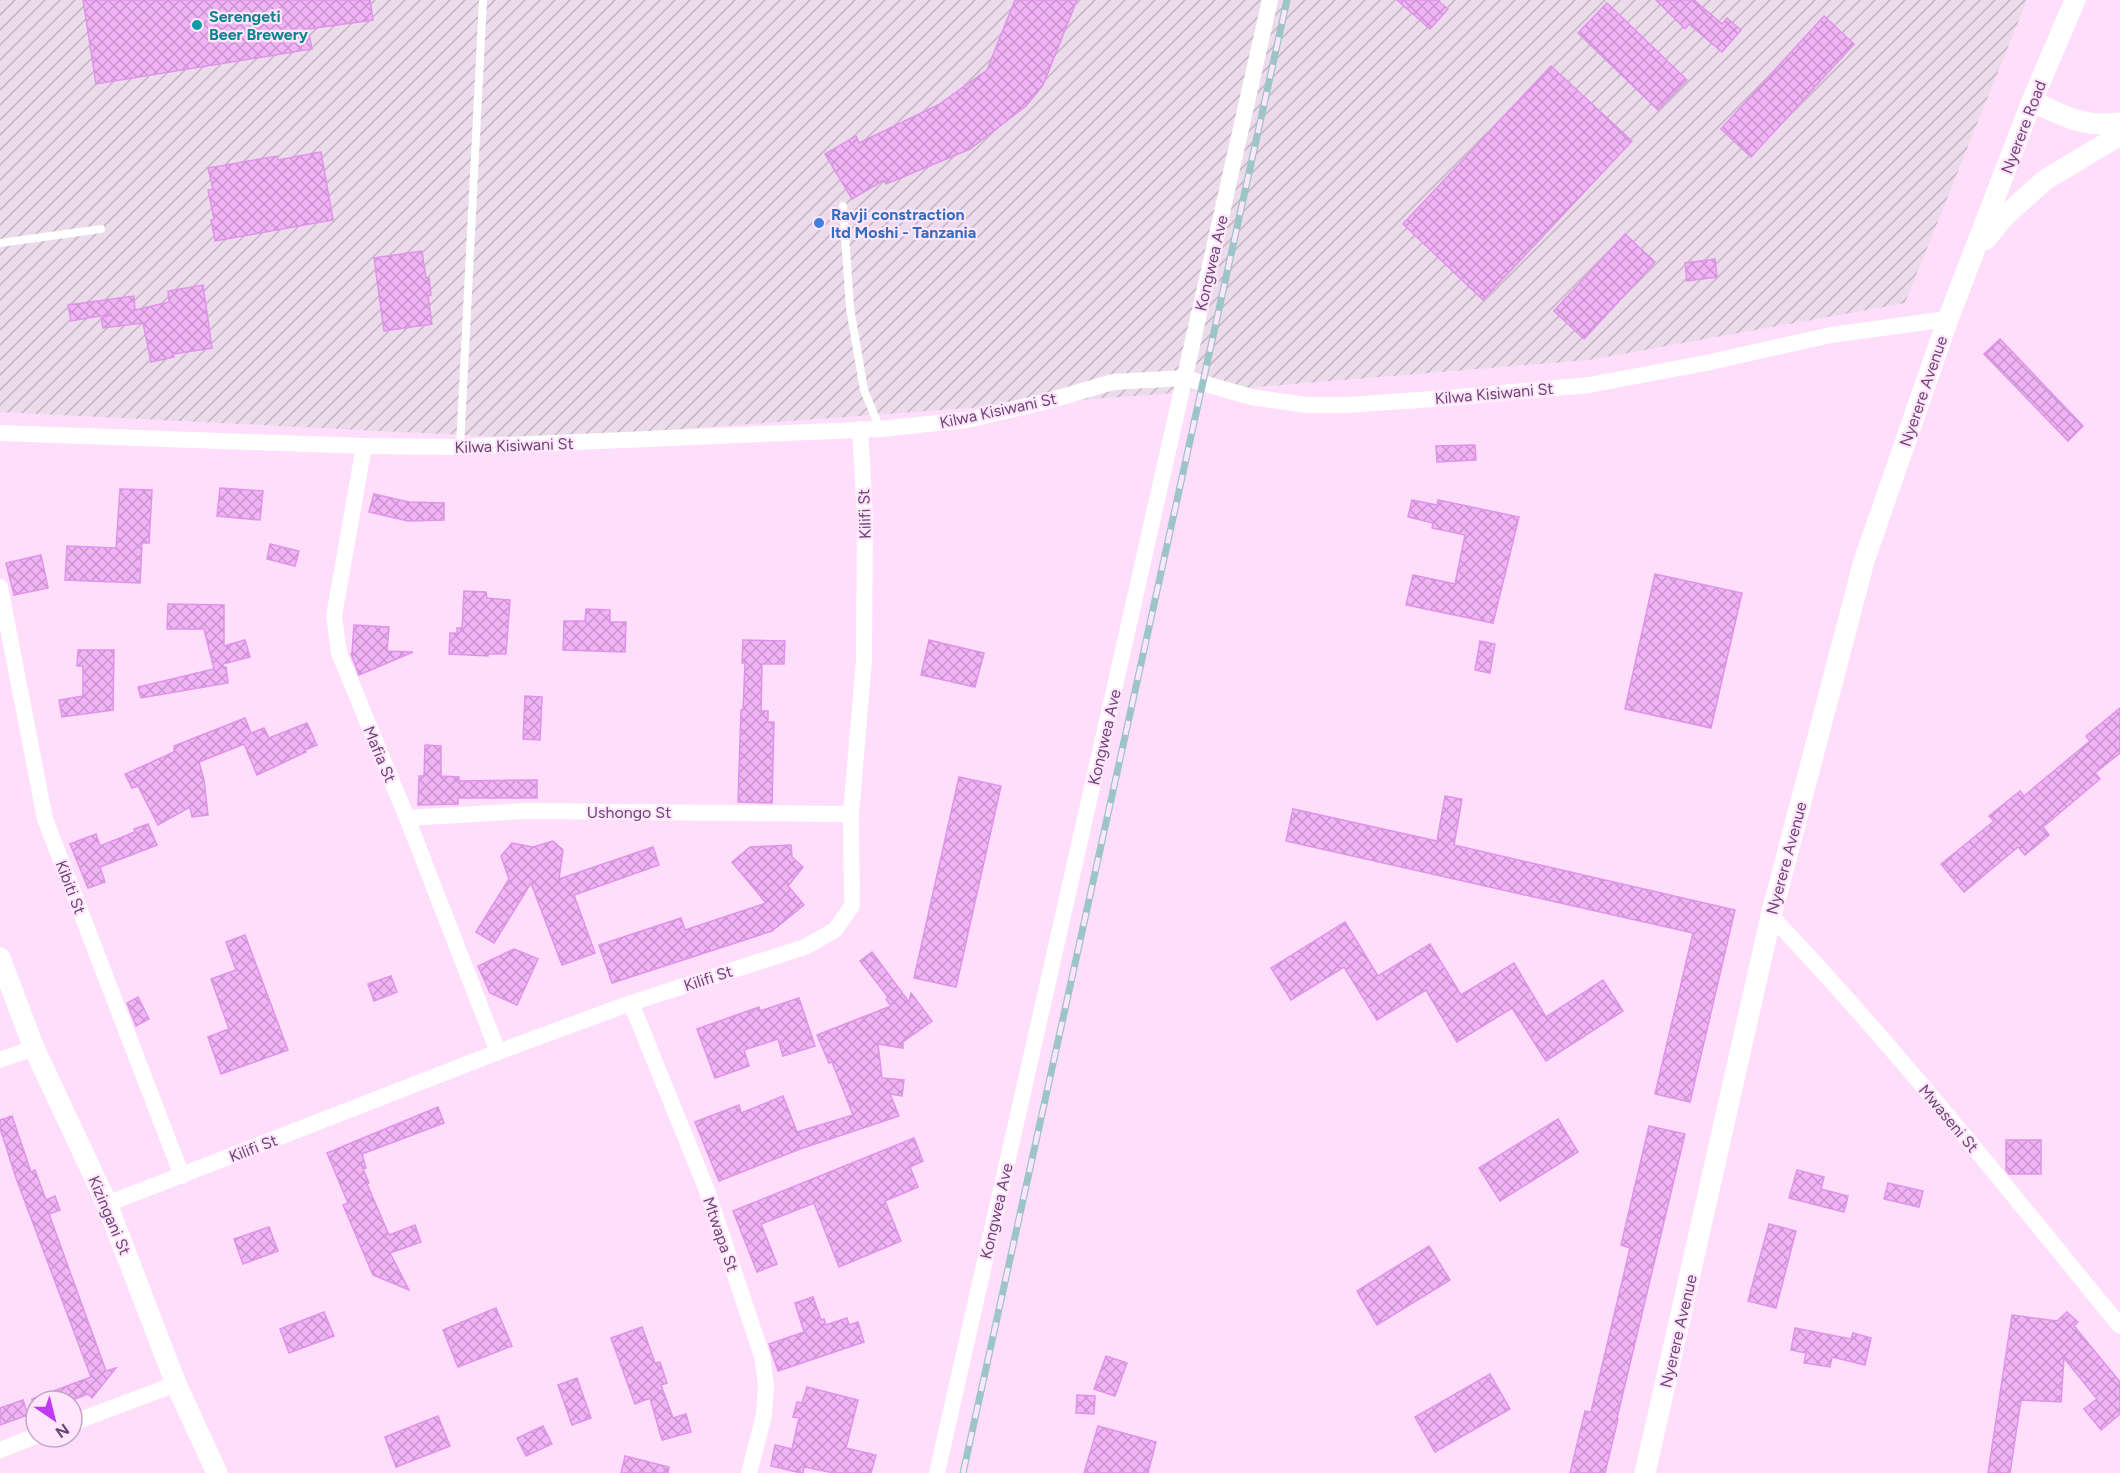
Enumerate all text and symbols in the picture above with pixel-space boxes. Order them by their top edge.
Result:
place label: Serengeti Beer Brewery [209,7,309,44]
marker: Serengeti Beer Brewery [190,18,204,32]
street label: Nyerere Road [1997,78,2050,177]
place label: Ravji constraction ltd Moshi - Tanzania [831,205,976,242]
street label: Kongwea Ave [1191,213,1232,313]
marker: Ravji constraction ltd Moshi - Tanzania [812,216,826,230]
street label: Nyerere Avenue [1896,333,1951,449]
street label: Kilwa Kisiwani St [1434,379,1554,408]
street label: Kilwa Kisiwani St [938,389,1058,432]
street label: Kilwa Kisiwani St [454,434,574,457]
street label: Kilifi St [854,489,875,539]
street label: Kongwea Ave [1084,687,1125,787]
street label: Mafia St [359,723,400,785]
street label: Nyerere Avenue [1762,800,1811,916]
street label: Ushongo St [587,803,671,822]
street label: Kibiti St [52,858,89,917]
street label: Kilifi St [681,962,735,995]
street label: Mwaseni St [1915,1081,1982,1156]
street label: Kilifi St [226,1131,280,1166]
street label: Kongwea Ave [976,1161,1017,1261]
street label: Kizingani St [84,1173,135,1258]
street label: Mtwapa St [699,1194,742,1274]
street label: Nyerere Avenue [1656,1272,1701,1390]
north arrow [24,1389,84,1449]
text: N [52,1420,73,1442]

